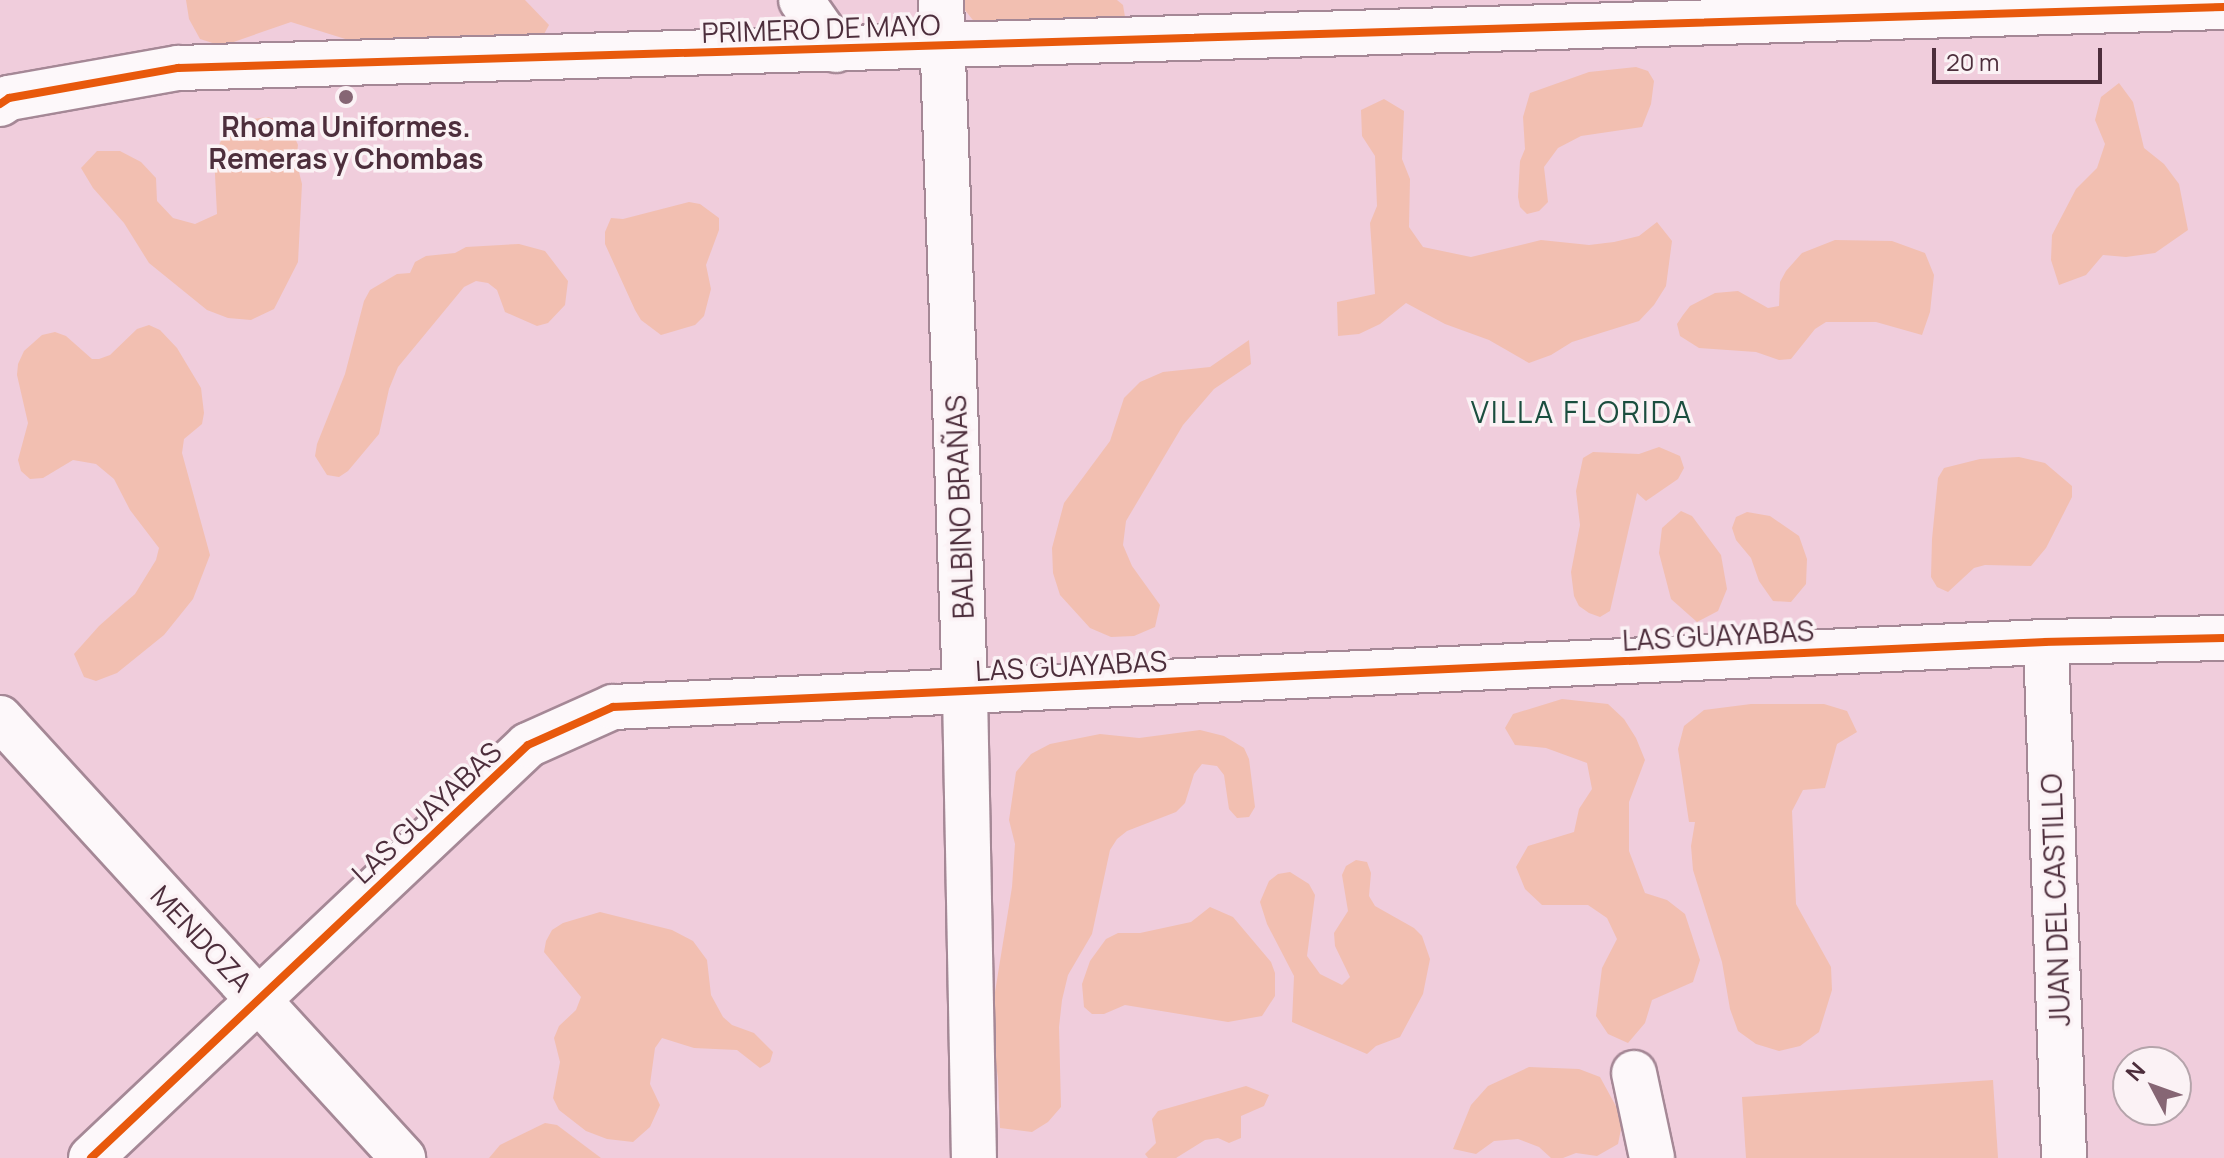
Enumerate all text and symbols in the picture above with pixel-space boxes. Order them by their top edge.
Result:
street label: PRIMERO DE MAYO [701,7,941,49]
scale bar [1936,32,2106,82]
text: 20 m [1946,45,1999,78]
marker: Rhoma Uniformes. Remeras y Chombas [337,88,355,106]
place label: Rhoma Uniformes. Remeras y Chombas [209,109,483,175]
street label: BALBINO BRAÑAS [938,394,980,620]
district label: VILLA FLORIDA [1471,394,1693,430]
street label: LAS GUAYABAS [1621,613,1815,657]
street label: LAS GUAYABAS [974,643,1168,687]
street label: LAS GUAYABAS [344,734,508,890]
street label: JUAN DEL CASTILLO [2034,772,2076,1028]
street label: MENDOZA [144,878,260,998]
north arrow [2112,1046,2192,1126]
text: N [2119,1056,2152,1087]

